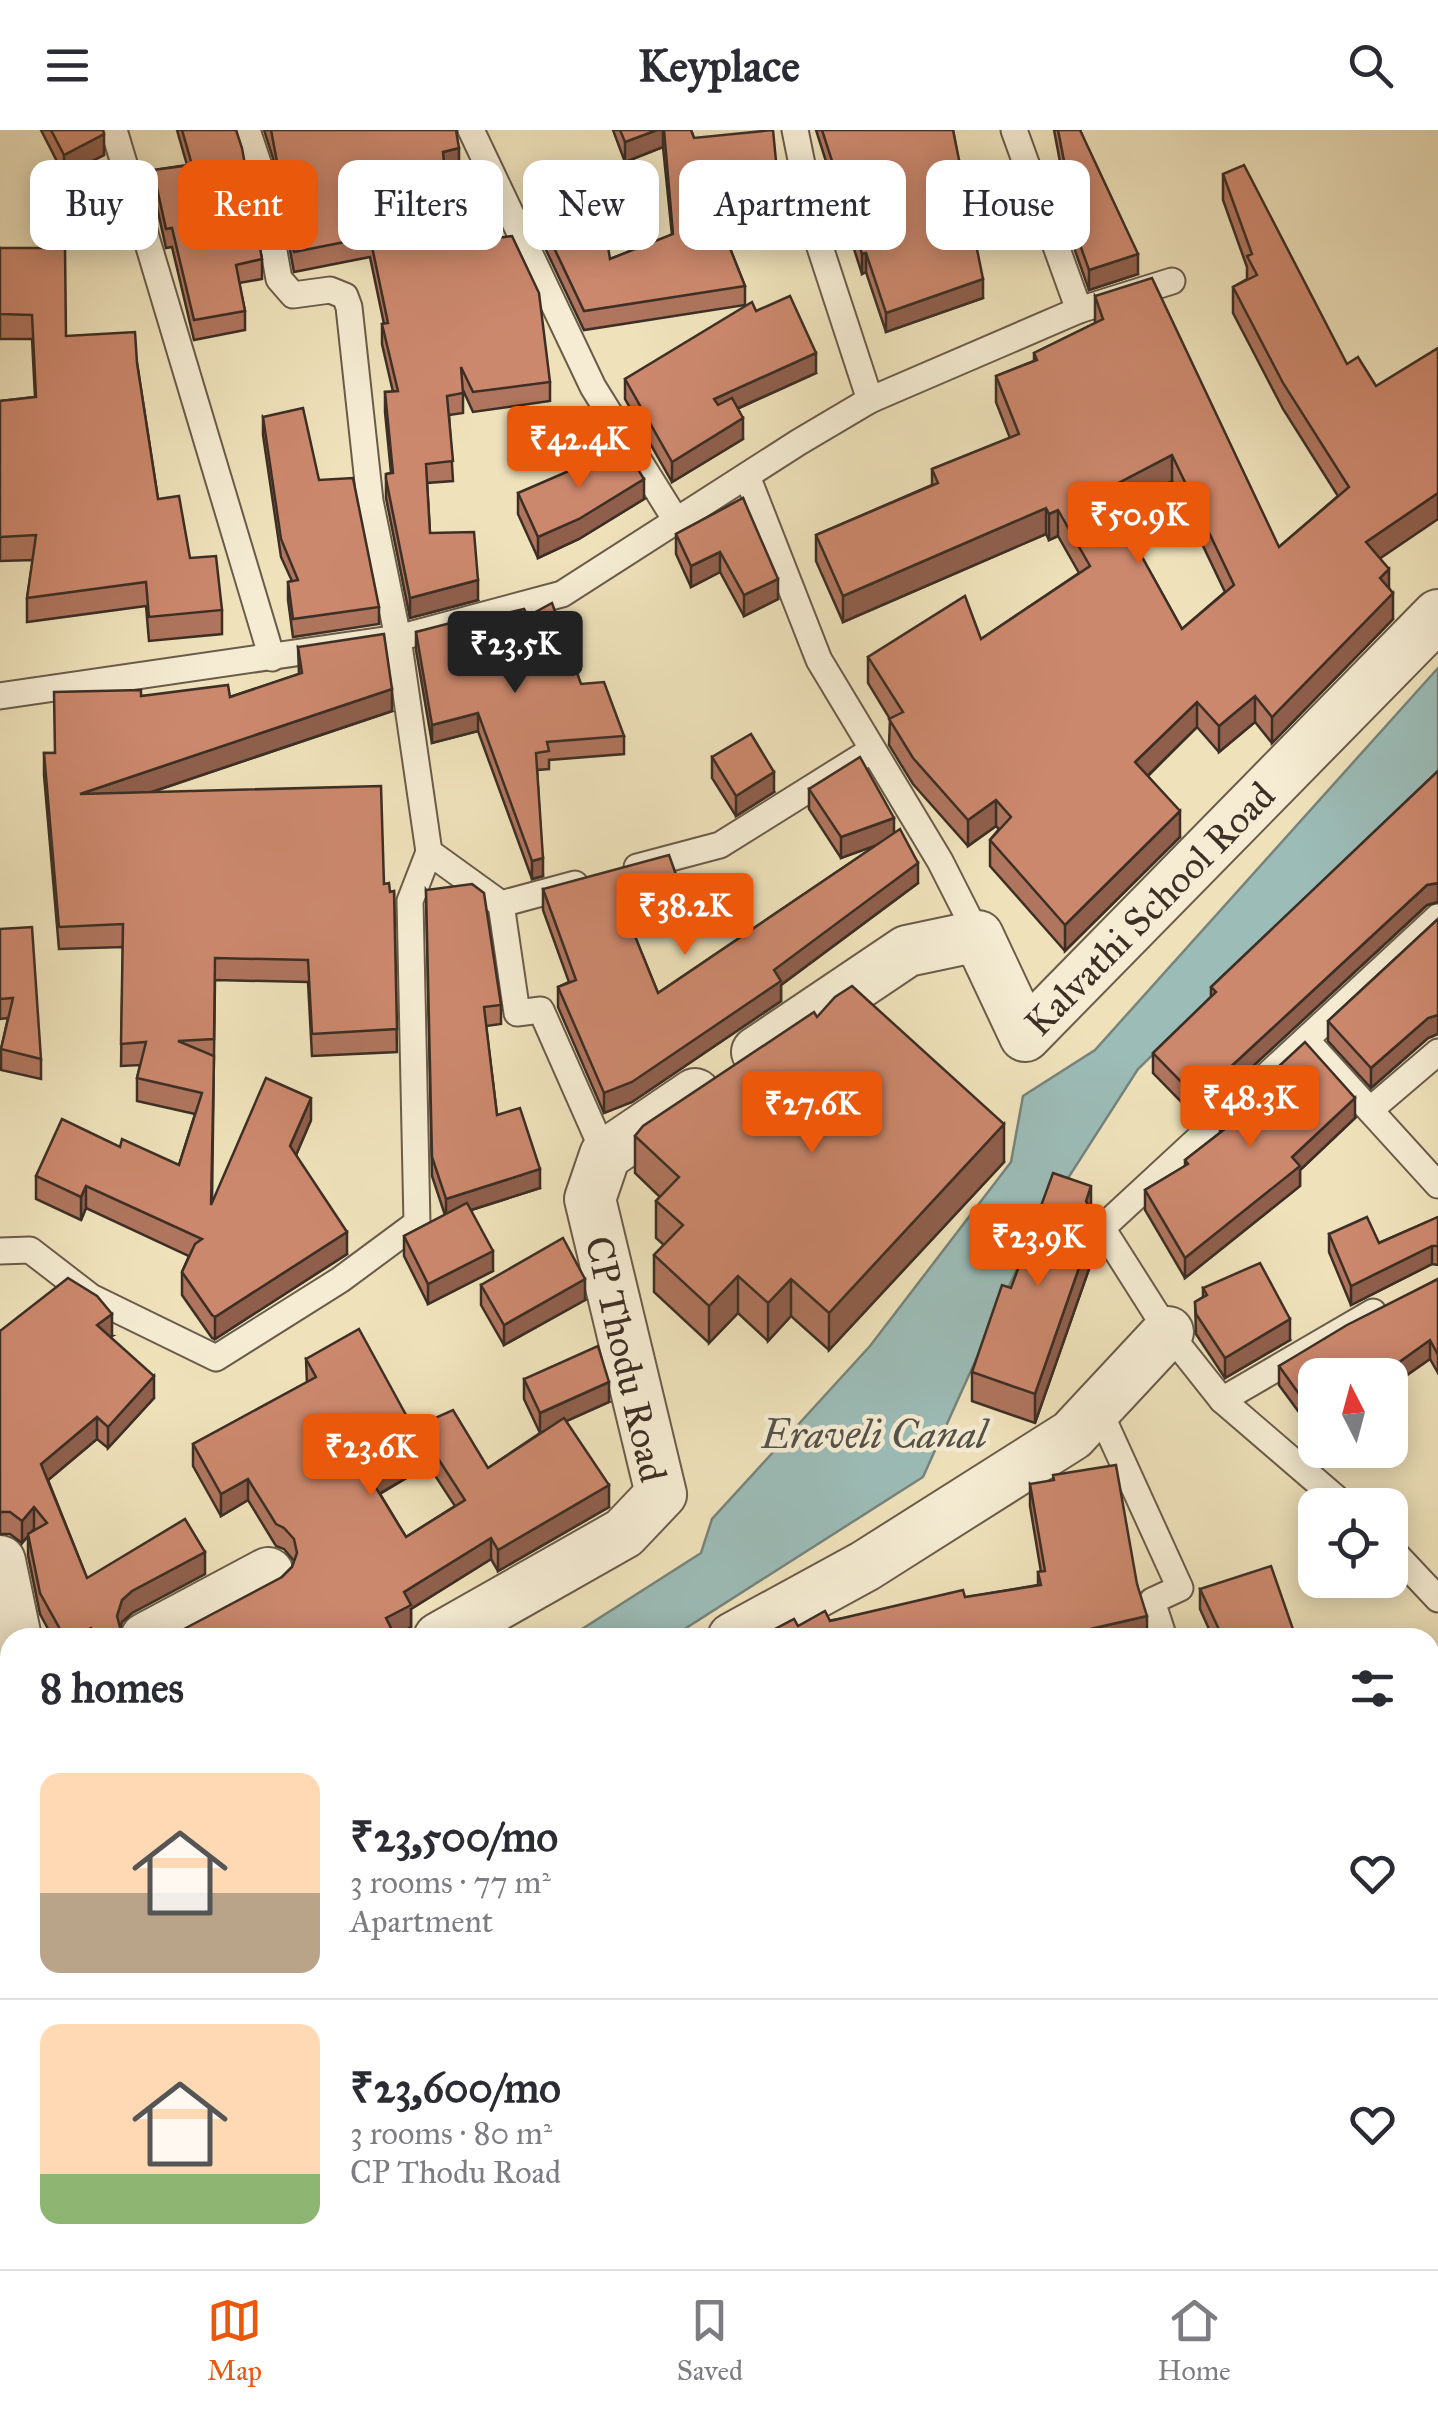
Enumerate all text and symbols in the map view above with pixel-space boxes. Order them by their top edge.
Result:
icon: menu [40,38,95,93]
text: Keyplace [638,38,800,93]
icon: search [1343,38,1398,93]
chip: Buy [30,160,158,250]
chip: Rent [178,160,318,250]
chip: Filters [338,160,503,250]
chip: New [523,160,659,250]
chip: Apartment [679,160,906,250]
chip: House [926,160,1090,250]
pin: ₹42.4K [498,406,660,491]
text: ₹42.4K [529,419,629,458]
pin: ₹50.9K [1058,482,1220,567]
text: ₹50.9K [1090,495,1188,534]
pin: ₹23.5K [434,611,596,696]
text: ₹23.5K [470,624,560,663]
street label: Kalvathi School Road [1015,772,1284,1045]
pin: ₹38.2K [604,873,766,958]
text: ₹38.2K [638,886,732,925]
pin: ₹48.3K [1169,1065,1331,1150]
pin: ₹27.6K [731,1071,893,1156]
text: ₹48.3K [1202,1078,1298,1117]
text: ₹27.6K [764,1084,860,1123]
pin: ₹23.9K [957,1204,1119,1289]
text: ₹23.9K [991,1217,1085,1256]
street label: CP Thodu Road [575,1232,677,1486]
north arrow [1298,1358,1408,1468]
map controls [1298,1358,1408,1598]
water label: Eraveli Canal [760,1410,990,1459]
pin: ₹23.6K [290,1414,452,1499]
text: ₹23.6K [325,1427,417,1466]
button: locate [1298,1488,1408,1598]
icon: filters [1345,1661,1400,1716]
text: 8 homes [40,1662,184,1714]
text: ₹23,500/mo [350,1811,558,1863]
icon: home [120,1813,240,1933]
icon: heart [1345,1846,1400,1901]
text: 3 rooms · 77 m² [350,1863,551,1902]
text: Apartment [350,1902,493,1941]
text: ₹23,600/mo [350,2062,561,2114]
icon: home [120,2064,240,2184]
icon: heart [1345,2097,1400,2152]
text: 3 rooms · 80 m² [350,2114,552,2153]
text: CP Thodu Road [350,2153,561,2192]
tab: Map [207,2293,262,2388]
tab: Saved [677,2293,743,2388]
tab: Home [1158,2293,1231,2388]

